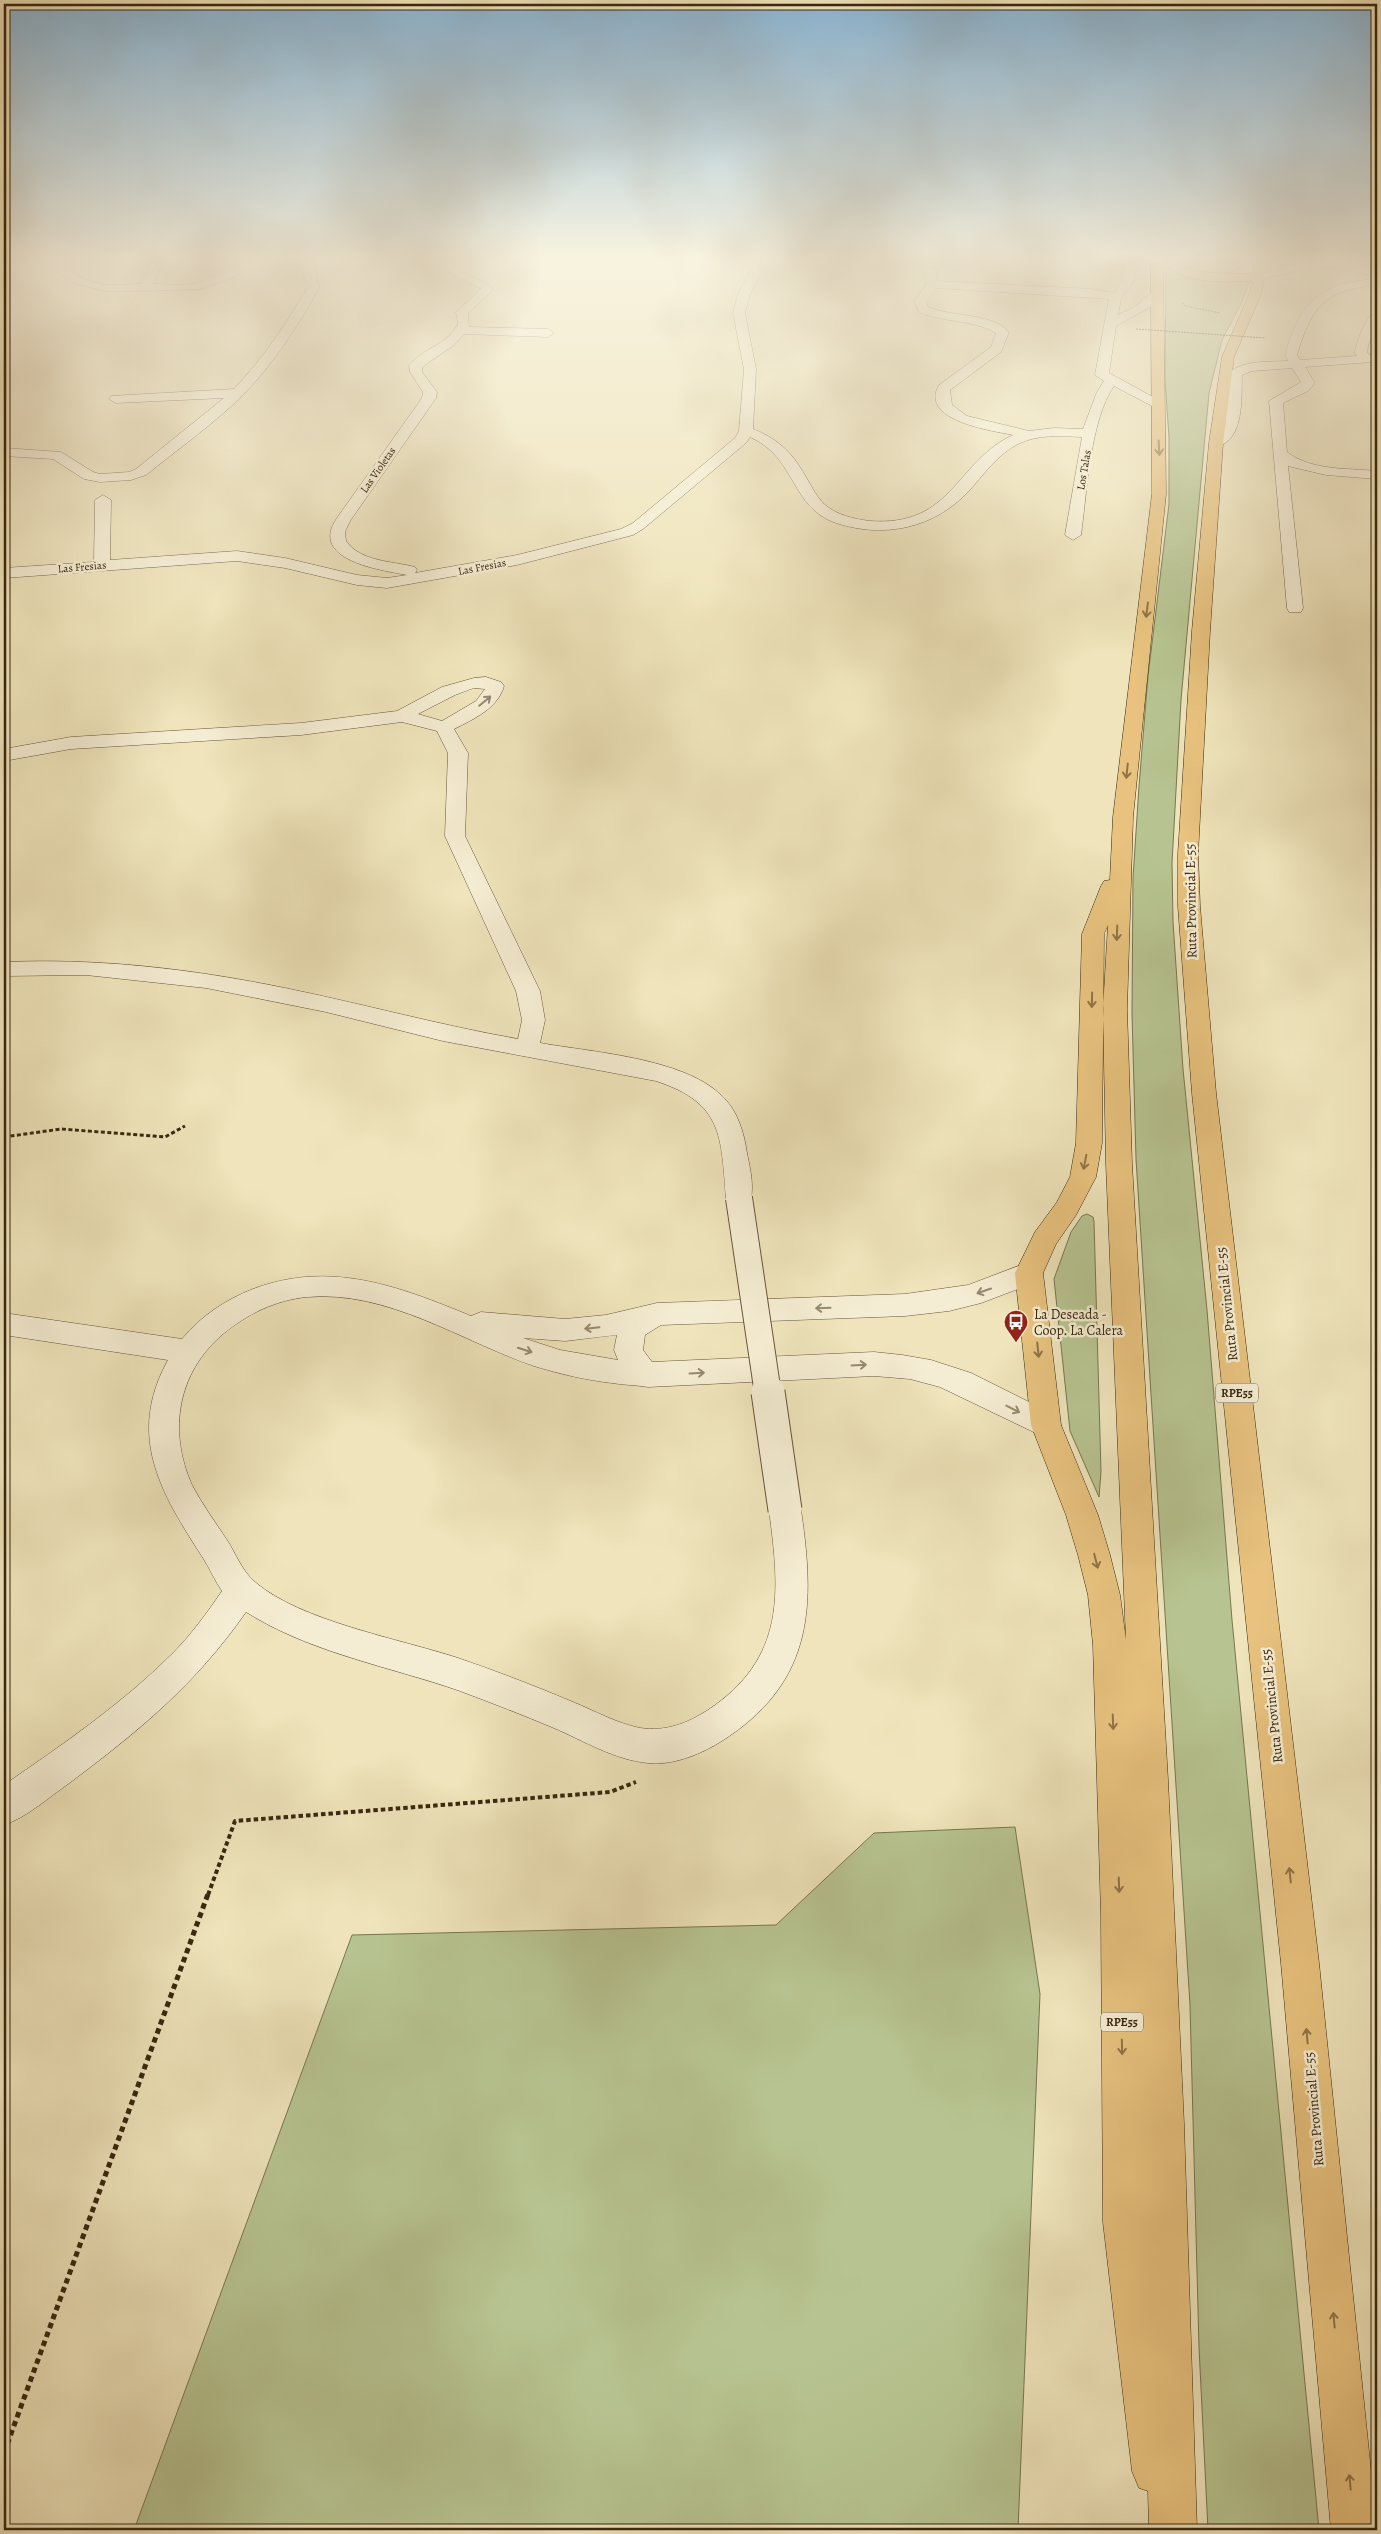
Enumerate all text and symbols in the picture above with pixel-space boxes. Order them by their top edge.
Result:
one-way arrow [1155,440,1164,456]
street label: Las Violetas [357,444,399,496]
street label: Los Talas [1073,449,1095,491]
street label: Las Fresias [457,555,507,579]
street label: Las Fresias [57,557,107,577]
one-way arrow [1142,602,1152,618]
one-way arrow [478,696,491,707]
one-way arrow [1122,763,1132,779]
street label: Ruta Provincial E-55 [1180,843,1202,959]
one-way arrow [1113,925,1122,941]
one-way arrow [1087,992,1097,1008]
one-way arrow [1080,1154,1090,1170]
street label: Ruta Provincial E-55 [1212,1246,1242,1362]
one-way arrow [976,1286,992,1296]
one-way arrow [816,1303,832,1313]
place label: La Deseada - Coop. La Calera [1034,1305,1124,1340]
bus stop icon: La Deseada - Coop. La Calera [1003,1309,1029,1343]
one-way arrow [584,1323,600,1333]
one-way arrow [1033,1342,1043,1358]
one-way arrow [516,1346,532,1356]
one-way arrow [850,1360,867,1370]
one-way arrow [688,1368,704,1377]
road number: RPE55 [1216,1384,1258,1402]
one-way arrow [1005,1404,1020,1414]
one-way arrow [1092,1553,1101,1569]
street label: Ruta Provincial E-55 [1257,1648,1287,1764]
one-way arrow [1108,1714,1118,1730]
one-way arrow [1285,1867,1295,1883]
one-way arrow [1114,1876,1124,1892]
road number: RPE55 [1101,2012,1143,2031]
one-way arrow [1302,2029,1312,2045]
one-way arrow [1117,2038,1127,2055]
street label: Ruta Provincial E-55 [1300,2051,1328,2167]
one-way arrow [1330,2312,1339,2328]
one-way arrow [1345,2474,1355,2490]

